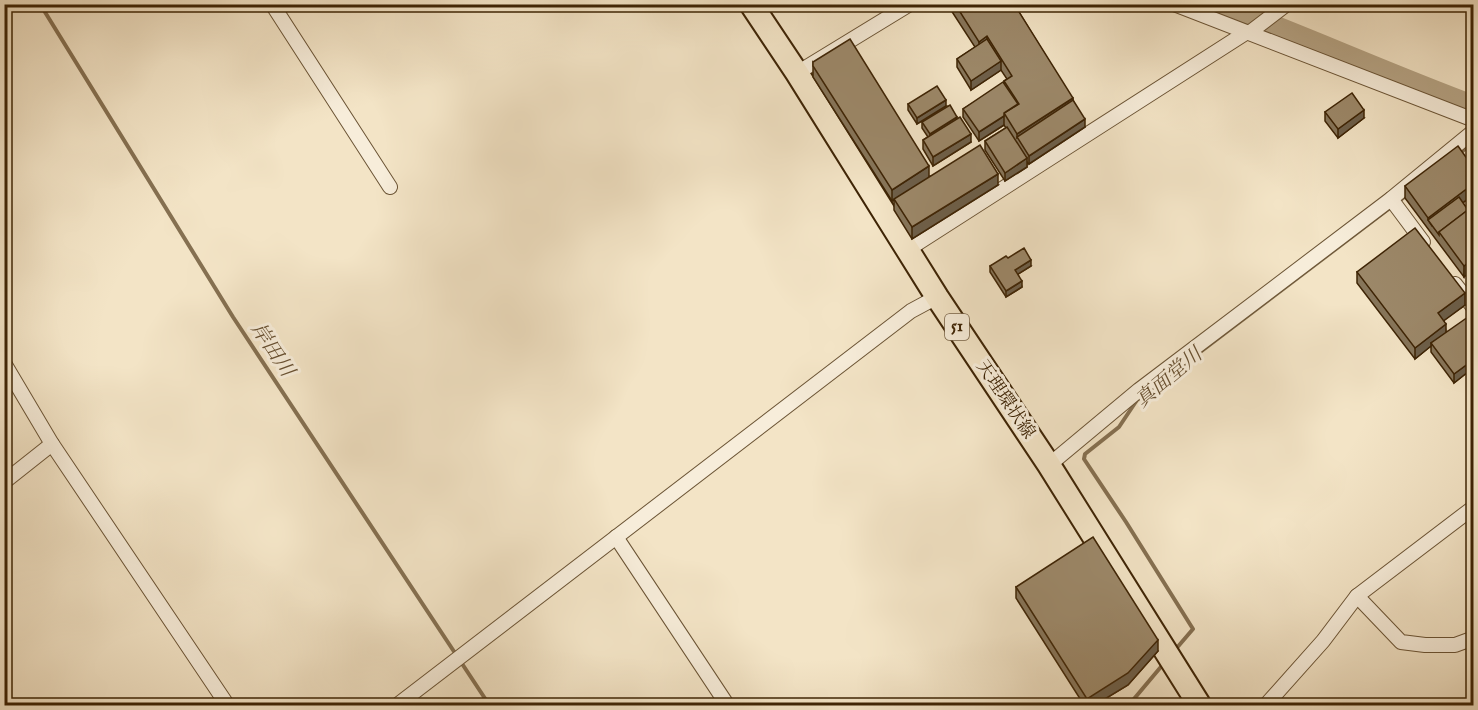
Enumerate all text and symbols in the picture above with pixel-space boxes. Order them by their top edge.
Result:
road number: 51 [945,314,969,340]
water label: 岸田川 [245,318,300,384]
water label: 真面堂川 [1130,341,1209,413]
street label: 天理環状線 [970,356,1040,444]

